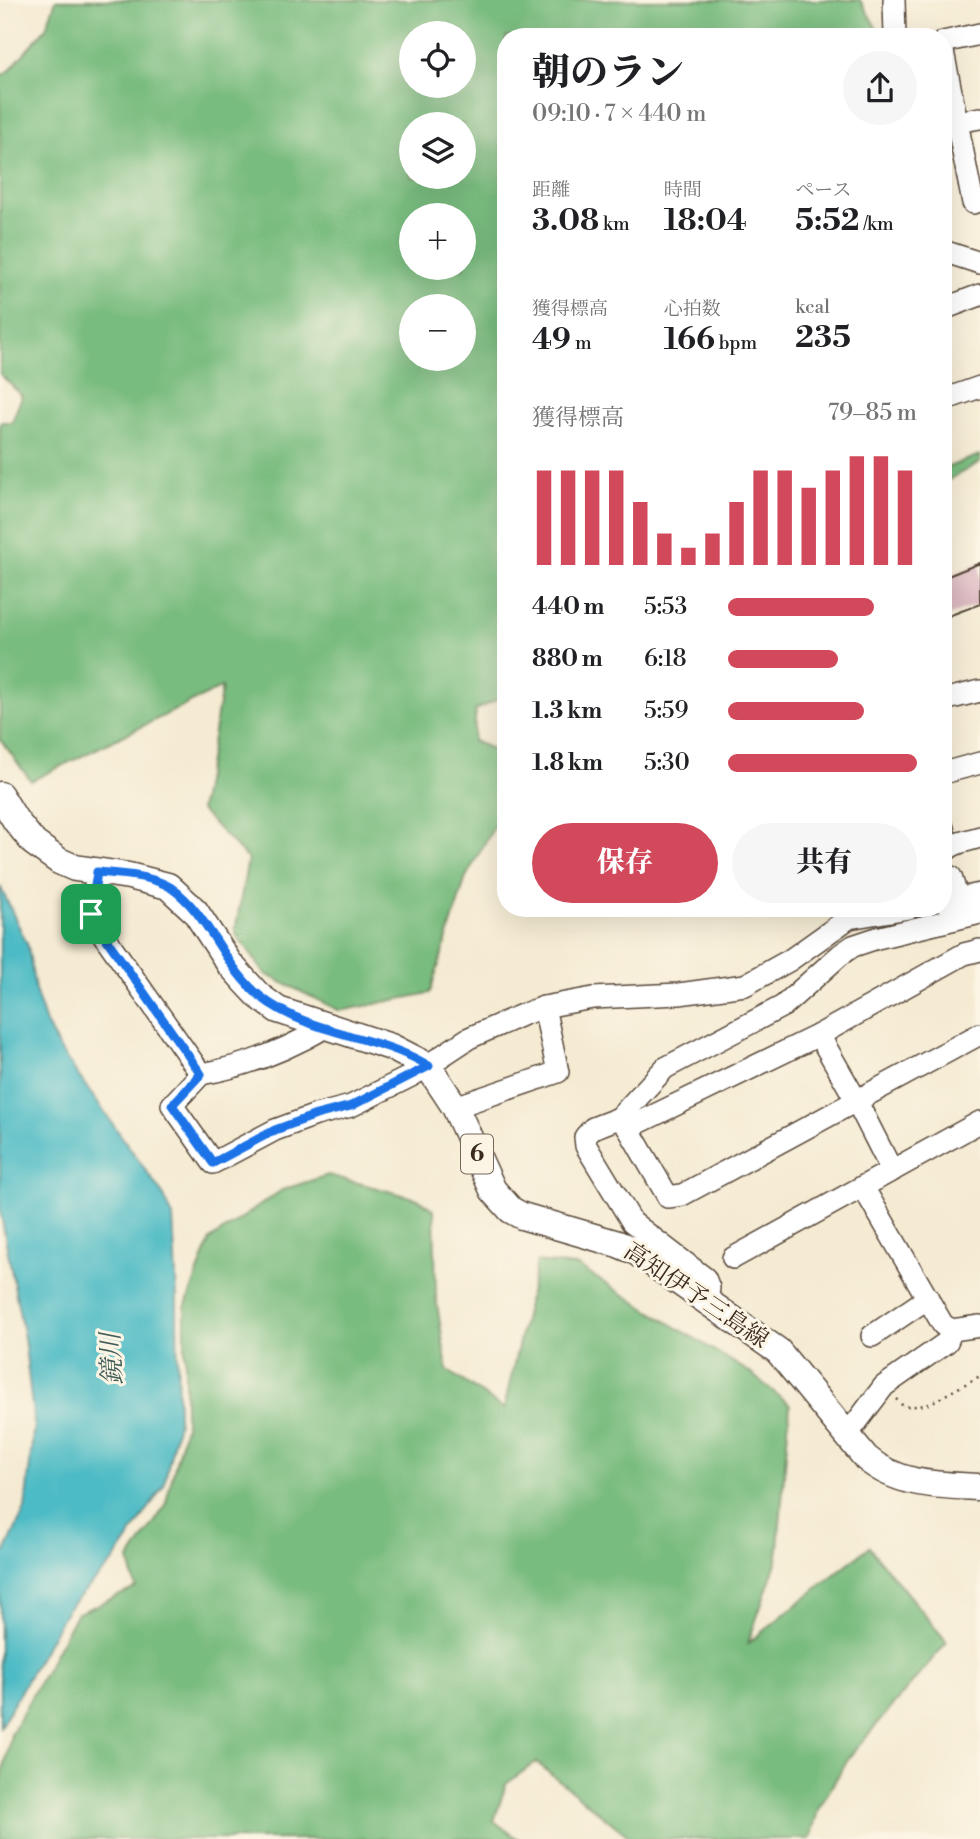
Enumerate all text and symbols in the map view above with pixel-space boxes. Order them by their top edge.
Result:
map controls [399,21,476,371]
button: locate [399,21,476,98]
text: 朝のラン [532,50,684,97]
button: share [843,51,917,125]
text: 09:10 · 7 × 440 m [532,100,706,128]
button: layers [399,112,476,189]
text: 距離 [532,178,570,202]
text: 時間 [664,178,702,202]
text: ペース [795,178,851,202]
text: 3.08 [532,202,599,240]
text: 18:04 [664,202,747,240]
text: 5:52 [795,202,860,240]
button: + [399,203,476,280]
text: km [599,212,630,236]
text: /km [860,212,894,236]
button: − [399,294,476,371]
text: kcal [795,295,830,319]
text: 獲得標高 [532,297,608,321]
text: 心拍数 [664,297,721,321]
text: 235 [795,319,851,357]
text: 49 [532,321,571,359]
text: 166 [664,321,715,359]
text: m [571,331,592,355]
text: bpm [715,331,757,355]
text: 79–85 m [828,399,917,427]
text: 獲得標高 [532,404,624,432]
text: 440 m [532,593,605,621]
text: 5:53 [644,593,687,621]
text: 880 m [532,645,603,673]
text: 6:18 [644,645,687,673]
text: 1.3 km [532,697,602,725]
text: 5:59 [644,697,688,725]
text: 1.8 km [532,749,603,777]
text: 5:30 [644,749,690,777]
button: 保存 [532,823,718,903]
button: 共有 [732,823,917,903]
pin [61,884,121,944]
icon: arrive [72,895,110,933]
road number: 6 [461,1134,493,1174]
street label: 高知伊予三島線 [618,1237,774,1355]
water label: 鏡川 [95,1329,129,1386]

